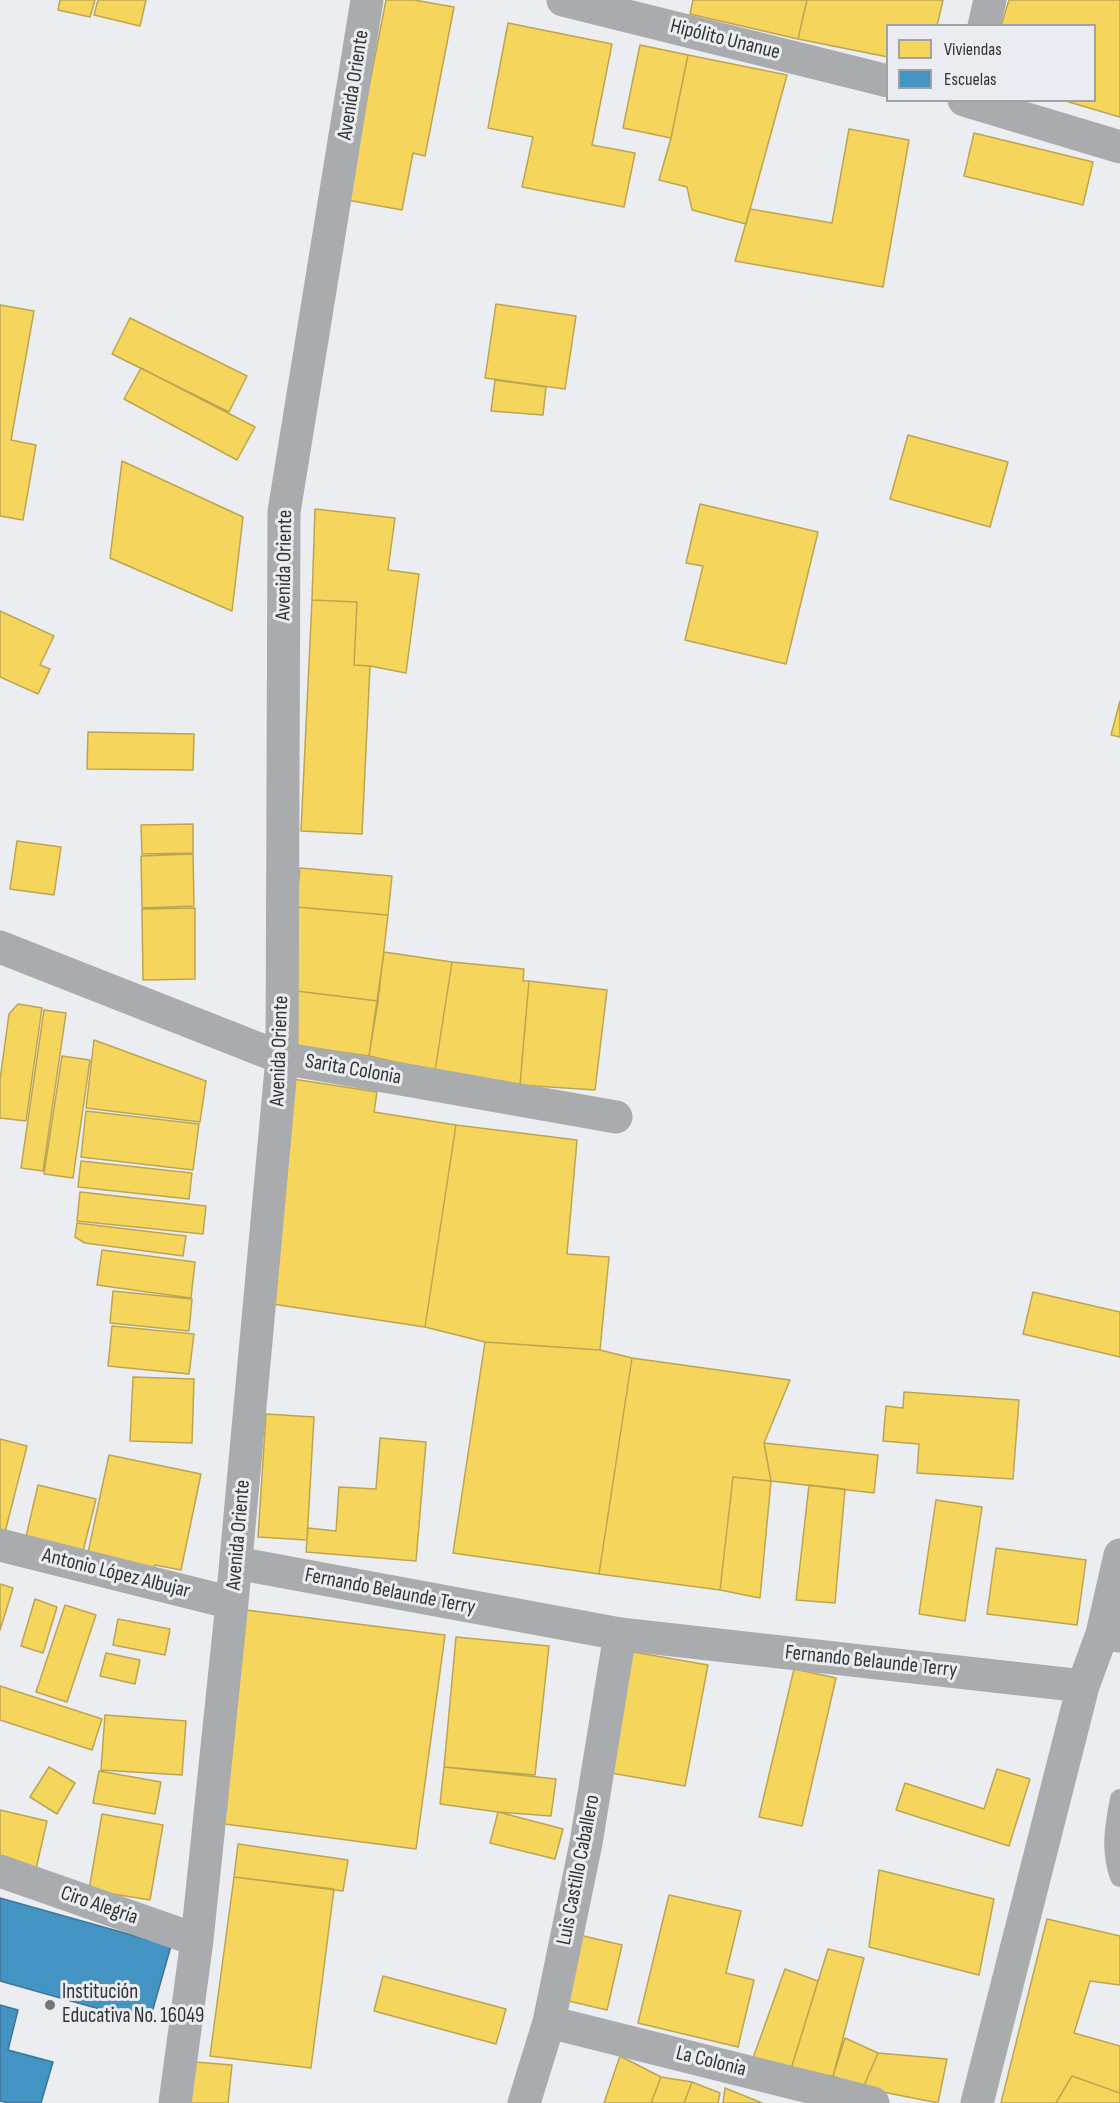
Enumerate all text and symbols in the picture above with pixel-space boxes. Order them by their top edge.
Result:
street label: Hipólito Unanue [668,14,782,66]
legend [886,24,1096,102]
street label: Avenida Oriente [333,28,375,142]
text: Viviendas [944,39,1002,60]
text: Escuelas [944,69,997,90]
street label: Avenida Oriente [271,509,299,621]
street label: Avenida Oriente [265,995,295,1107]
street label: Sarita Colonia [303,1049,403,1091]
street label: Avenida Oriente [222,1479,256,1591]
street label: Antonio López Albujar [40,1543,192,1605]
street label: Fernando Belaunde Terry [303,1563,477,1621]
street label: Fernando Belaunde Terry [784,1640,958,1684]
street label: Luis Castillo Caballero [552,1793,606,1947]
street label: Ciro Alegría [57,1881,141,1931]
place label: Institución Educativa No. 16049 [62,1980,204,2030]
marker: Institución Educativa No. 16049 [43,1998,57,2012]
street label: La Colonia [673,2041,749,2083]

